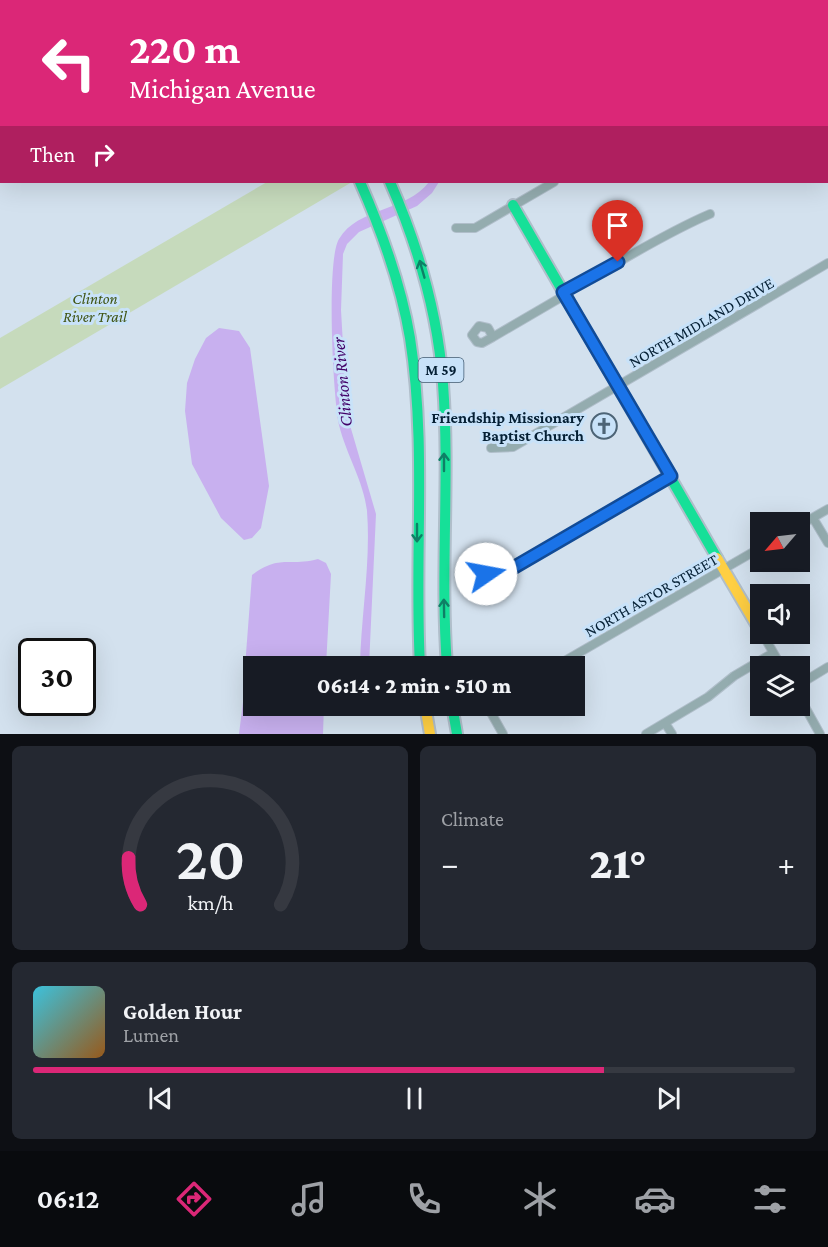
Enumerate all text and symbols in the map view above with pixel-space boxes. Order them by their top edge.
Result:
icon: left [30,24,108,102]
text: 220 m [129,25,240,72]
text: Michigan Avenue [129,74,316,104]
icon: right [87,138,120,171]
text: Then [30,142,75,167]
pin [592,200,643,262]
icon: arrive [601,209,634,242]
one-way arrow [416,260,428,279]
street label: NORTH MIDLAND DRIVE [626,274,777,371]
park label: Clinton River Trail [63,290,128,325]
water label: Clinton River [328,336,356,428]
road number: M 59 [418,358,464,382]
place label: Friendship Missionary Baptist Church [431,409,584,444]
church icon: Friendship Missionary Baptist Church [589,411,619,441]
one-way arrow [438,452,450,472]
north arrow [750,512,810,572]
map controls [750,512,810,716]
one-way arrow [411,522,423,542]
position arrow [454,542,518,606]
street label: NORTH ASTOR STREET [582,550,721,640]
button: sound [750,584,810,644]
one-way arrow [438,598,450,618]
speed limit sign: 30 [18,638,96,716]
button: layers [750,656,810,716]
text: 06:14 · 2 min · 510 m [317,673,511,698]
text: Climate [441,808,504,830]
text: 20 [175,823,245,892]
text: 21° [589,838,647,888]
text: − [441,845,458,882]
text: + [778,845,795,882]
text: km/h [187,891,234,915]
text: Golden Hour [123,999,242,1024]
text: Lumen [123,1024,179,1046]
icon: previous [144,1082,177,1115]
icon: pause [398,1082,431,1115]
icon: next [652,1082,685,1115]
icon: directions [173,1178,215,1220]
icon: music [288,1178,330,1220]
icon: phone [403,1178,445,1220]
icon: climate [519,1178,561,1220]
icon: car [634,1178,676,1220]
icon: filters [749,1178,791,1220]
text: 06:12 [37,1184,99,1214]

